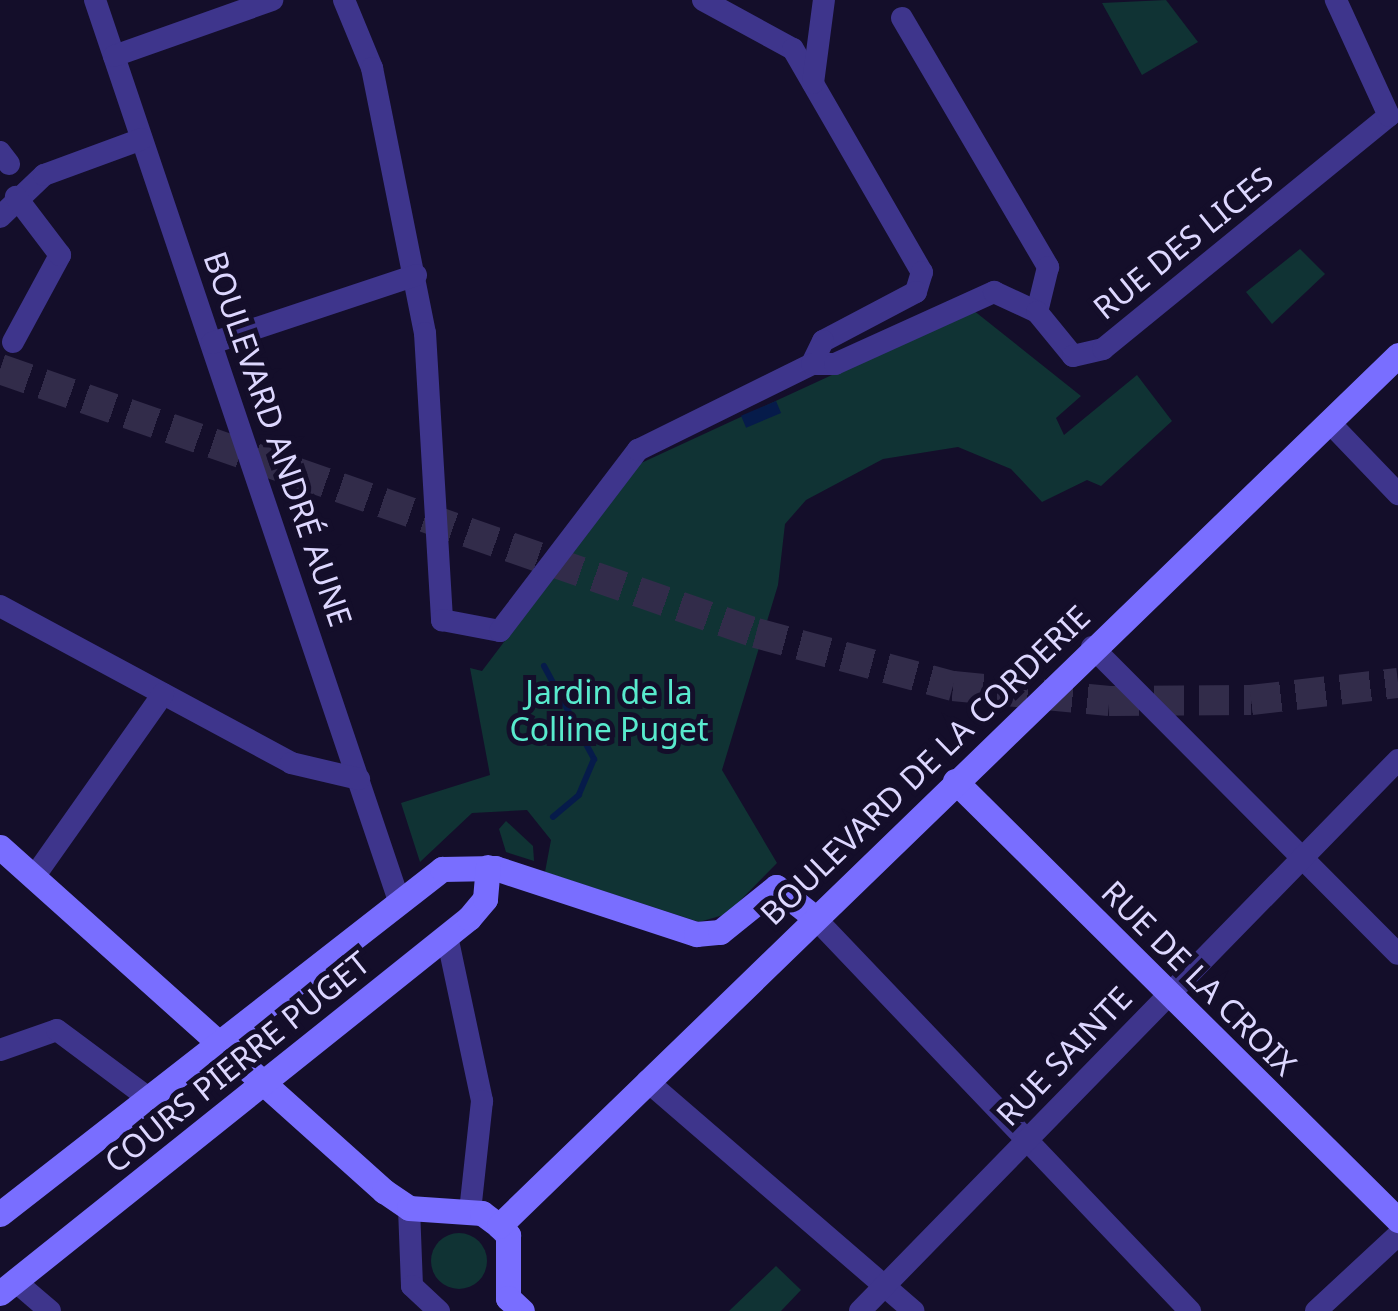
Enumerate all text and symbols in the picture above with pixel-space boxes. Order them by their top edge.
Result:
street label: RUE DES LICES [1086,159,1280,327]
street label: BOULEVARD ANDRÉ AUNE [196,247,360,631]
street label: BOULEVARD DE LA CORDERIE [752,597,1098,933]
park label: Jardin de la Colline Puget [510,674,708,749]
street label: RUE DE LA CROIX [1094,873,1304,1083]
street label: COURS PIERRE PUGET [97,943,377,1181]
street label: RUE SAINTE [988,979,1140,1133]

